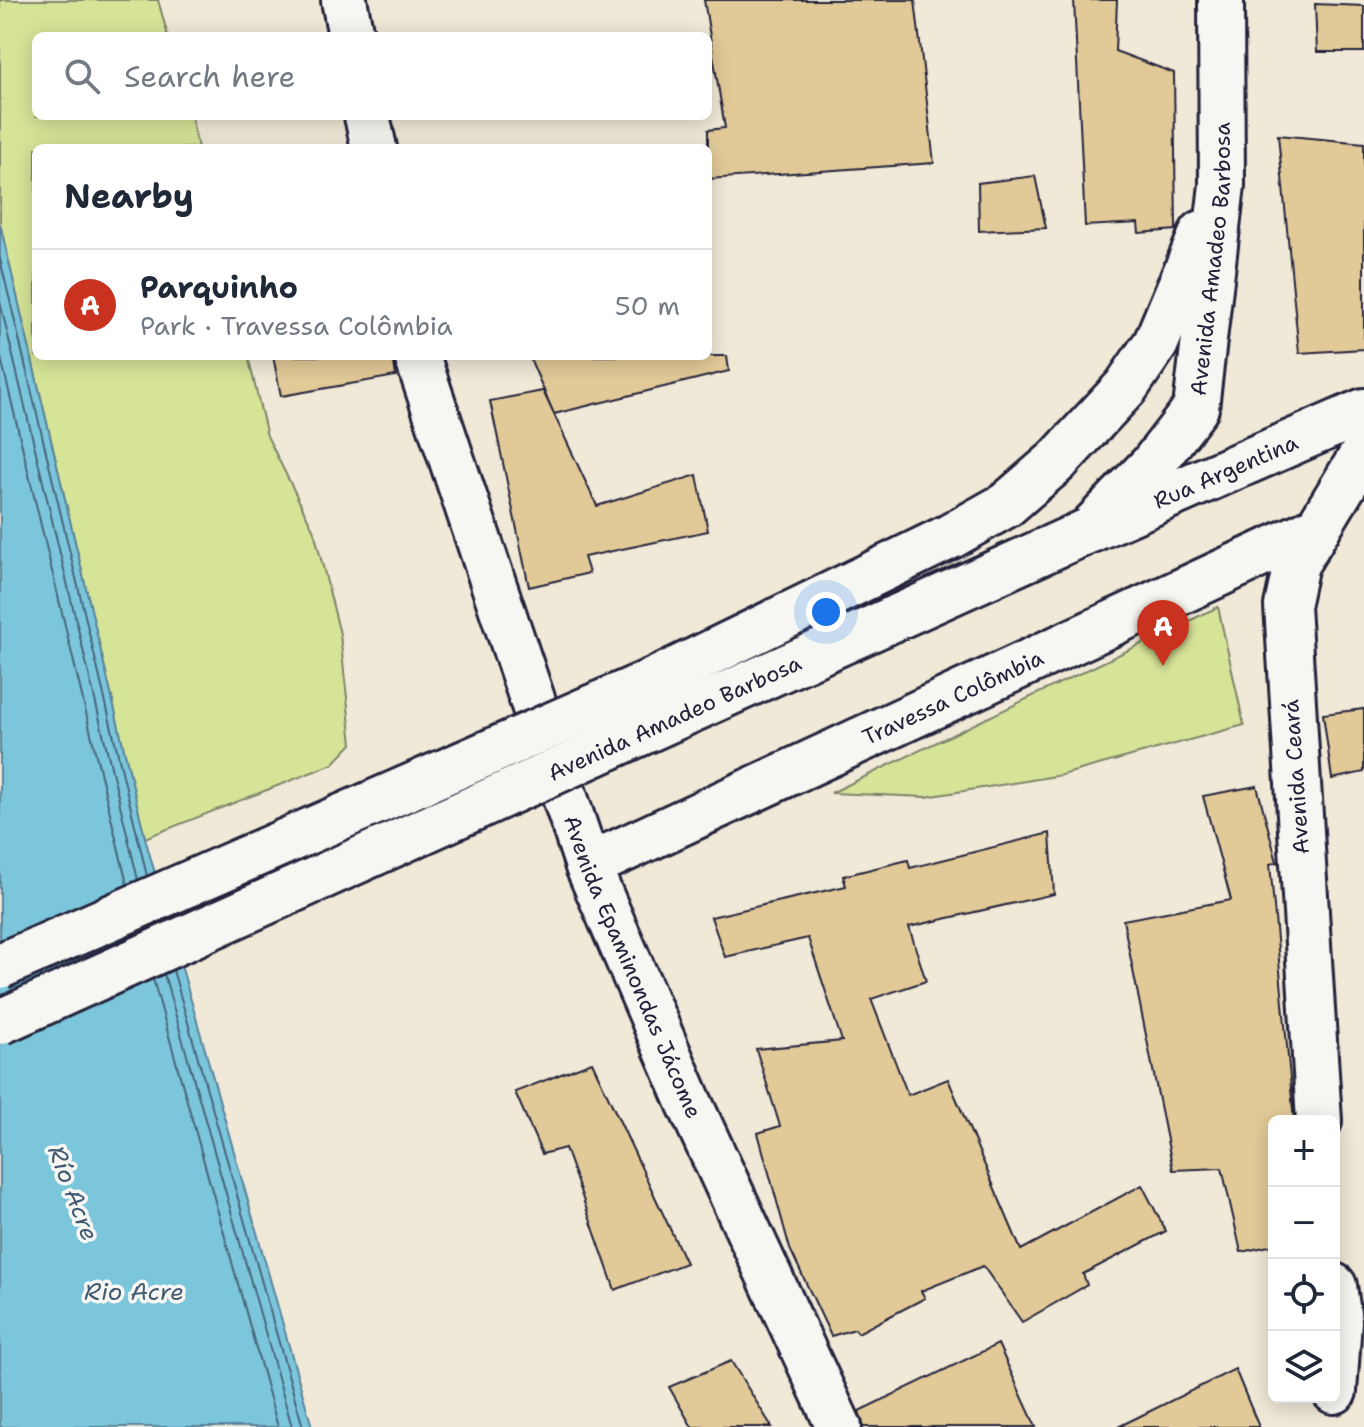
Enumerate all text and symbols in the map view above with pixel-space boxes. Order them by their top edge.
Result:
search box [32,32,712,120]
icon: search [60,54,104,98]
text: Search here [124,56,295,97]
street label: Avenida Amadeo Barbosa [1183,122,1237,397]
text: Nearby [64,173,194,219]
text: Parquinho [140,267,298,308]
text: A [80,288,100,323]
text: 50 m [615,288,680,323]
text: Park · Travessa Colômbia [140,308,453,343]
street label: Rua Argentina [1149,427,1303,515]
your location [806,592,846,632]
pin: A [1137,600,1189,666]
street label: Travessa Colômbia [858,643,1048,752]
street label: Avenida Amadeo Barbosa [543,648,806,787]
street label: Avenida Ceará [1276,698,1316,855]
street label: Avenida Epaminondas Jácome [558,811,709,1123]
map controls [1268,1115,1340,1403]
button: + [1268,1115,1340,1187]
water label: Río Acre [40,1141,106,1245]
button: − [1268,1187,1340,1259]
button: locate [1268,1259,1340,1331]
water label: Rio Acre [84,1276,184,1308]
button: layers [1268,1331,1340,1403]

